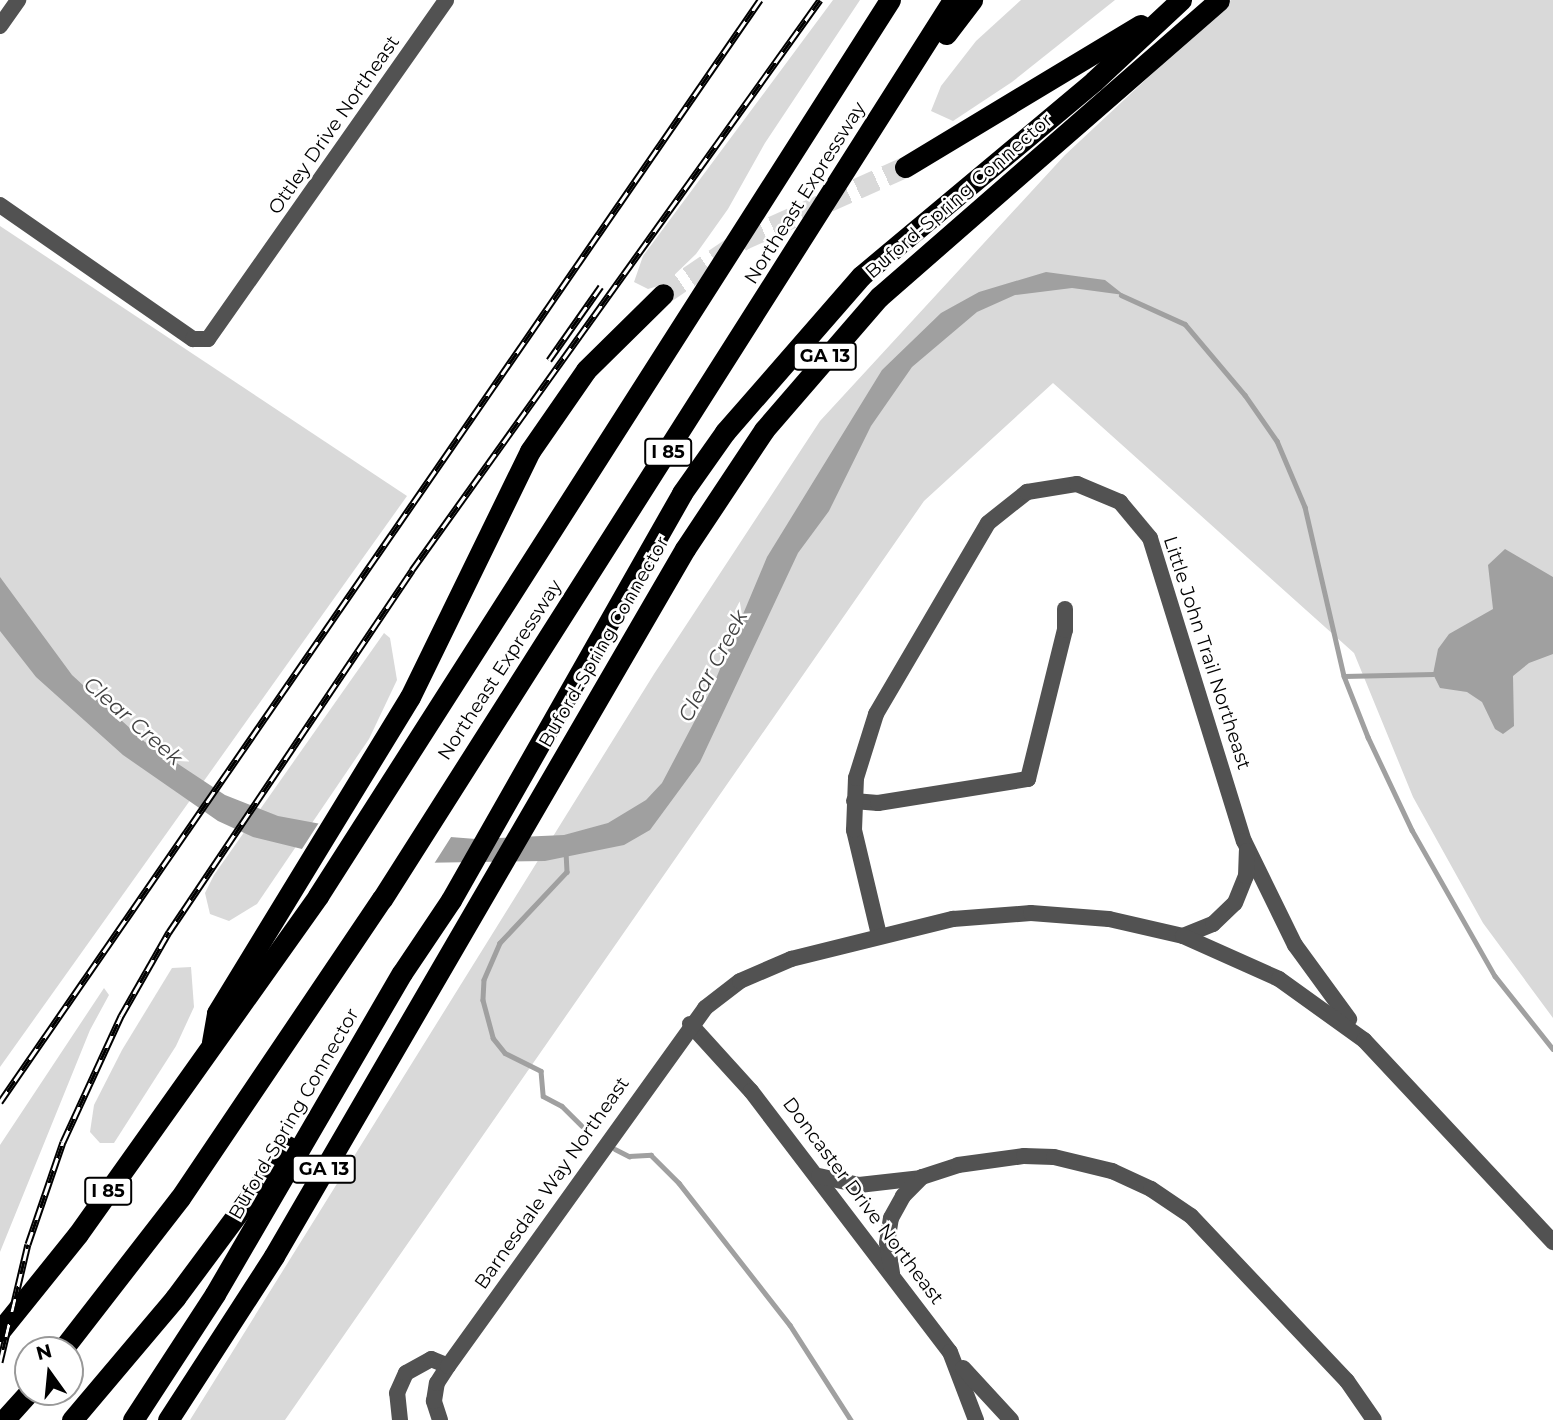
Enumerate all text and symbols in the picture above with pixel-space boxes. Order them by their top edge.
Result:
street label: Ottley Drive Northeast [264,31,404,219]
street label: Northeast Expressway [740,98,870,288]
street label: Buford-Spring Connector [861,109,1057,283]
road number: GA 13 [792,342,858,370]
road number: I 85 [644,438,692,466]
street label: Buford-Spring Connector [534,532,674,752]
street label: Little John Trail Northeast [1158,533,1256,773]
street label: Northeast Expressway [433,576,567,764]
water label: Clear Creek [673,606,753,726]
water label: Clear Creek [78,671,188,771]
street label: Buford-Spring Connector [224,1004,364,1224]
street label: Barnesdale Way Northeast [470,1073,634,1293]
street label: Doncaster Drive Northeast [778,1093,948,1309]
road number: GA 13 [291,1154,357,1184]
road number: I 85 [84,1176,132,1206]
north arrow [14,1336,84,1406]
text: N [34,1339,54,1365]

